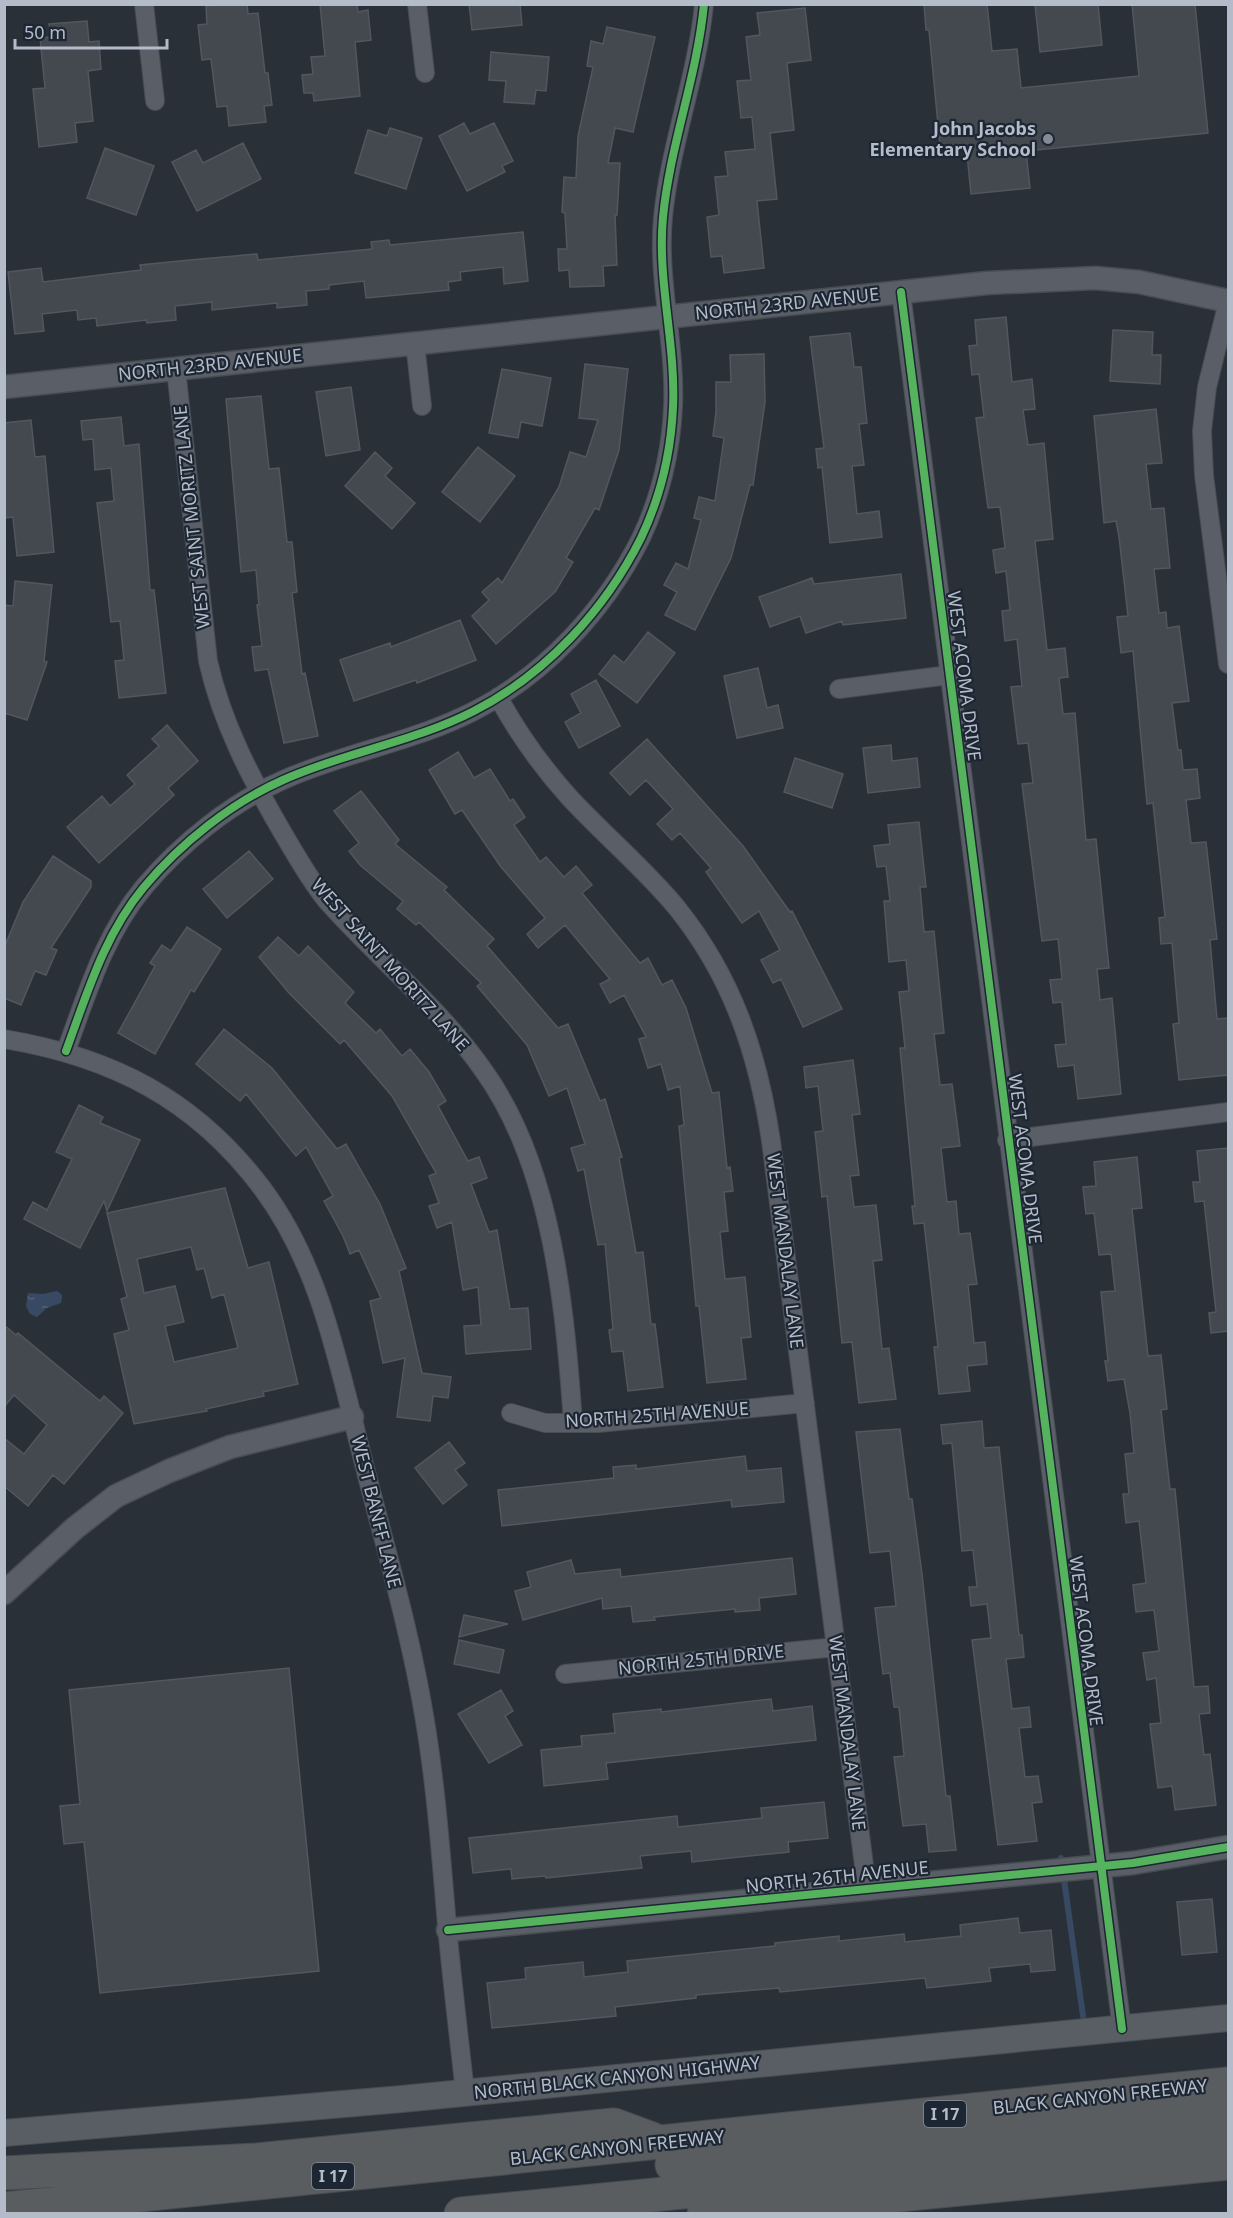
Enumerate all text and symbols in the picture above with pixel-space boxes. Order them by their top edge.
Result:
scale bar [15,12,166,50]
text: 50 m [24,20,66,44]
place label: John Jacobs Elementary School [869,116,1036,161]
marker: John Jacobs Elementary School [1041,132,1055,146]
street label: NORTH 23RD AVENUE [694,281,880,325]
street label: NORTH 23RD AVENUE [117,342,303,386]
street label: WEST SAINT MORITZ LANE [167,404,215,630]
street label: WEST ACOMA DRIVE [943,589,987,762]
street label: WEST SAINT MORITZ LANE [307,873,475,1056]
street label: WEST ACOMA DRIVE [1004,1072,1048,1245]
street label: WEST MANDALAY LANE [762,1152,810,1350]
street label: NORTH 25TH AVENUE [564,1396,750,1432]
street label: WEST BANFF LANE [346,1433,408,1590]
street label: WEST ACOMA DRIVE [1065,1554,1109,1727]
street label: WEST MANDALAY LANE [824,1634,872,1832]
street label: NORTH 25TH DRIVE [617,1638,785,1680]
street label: NORTH 26TH AVENUE [744,1854,930,1898]
street label: NORTH BLACK CANYON HIGHWAY [473,2050,762,2104]
street label: BLACK CANYON FREEWAY [991,2073,1209,2119]
road number: I 17 [924,2101,966,2127]
street label: BLACK CANYON FREEWAY [508,2124,726,2170]
road number: I 17 [312,2163,354,2189]

